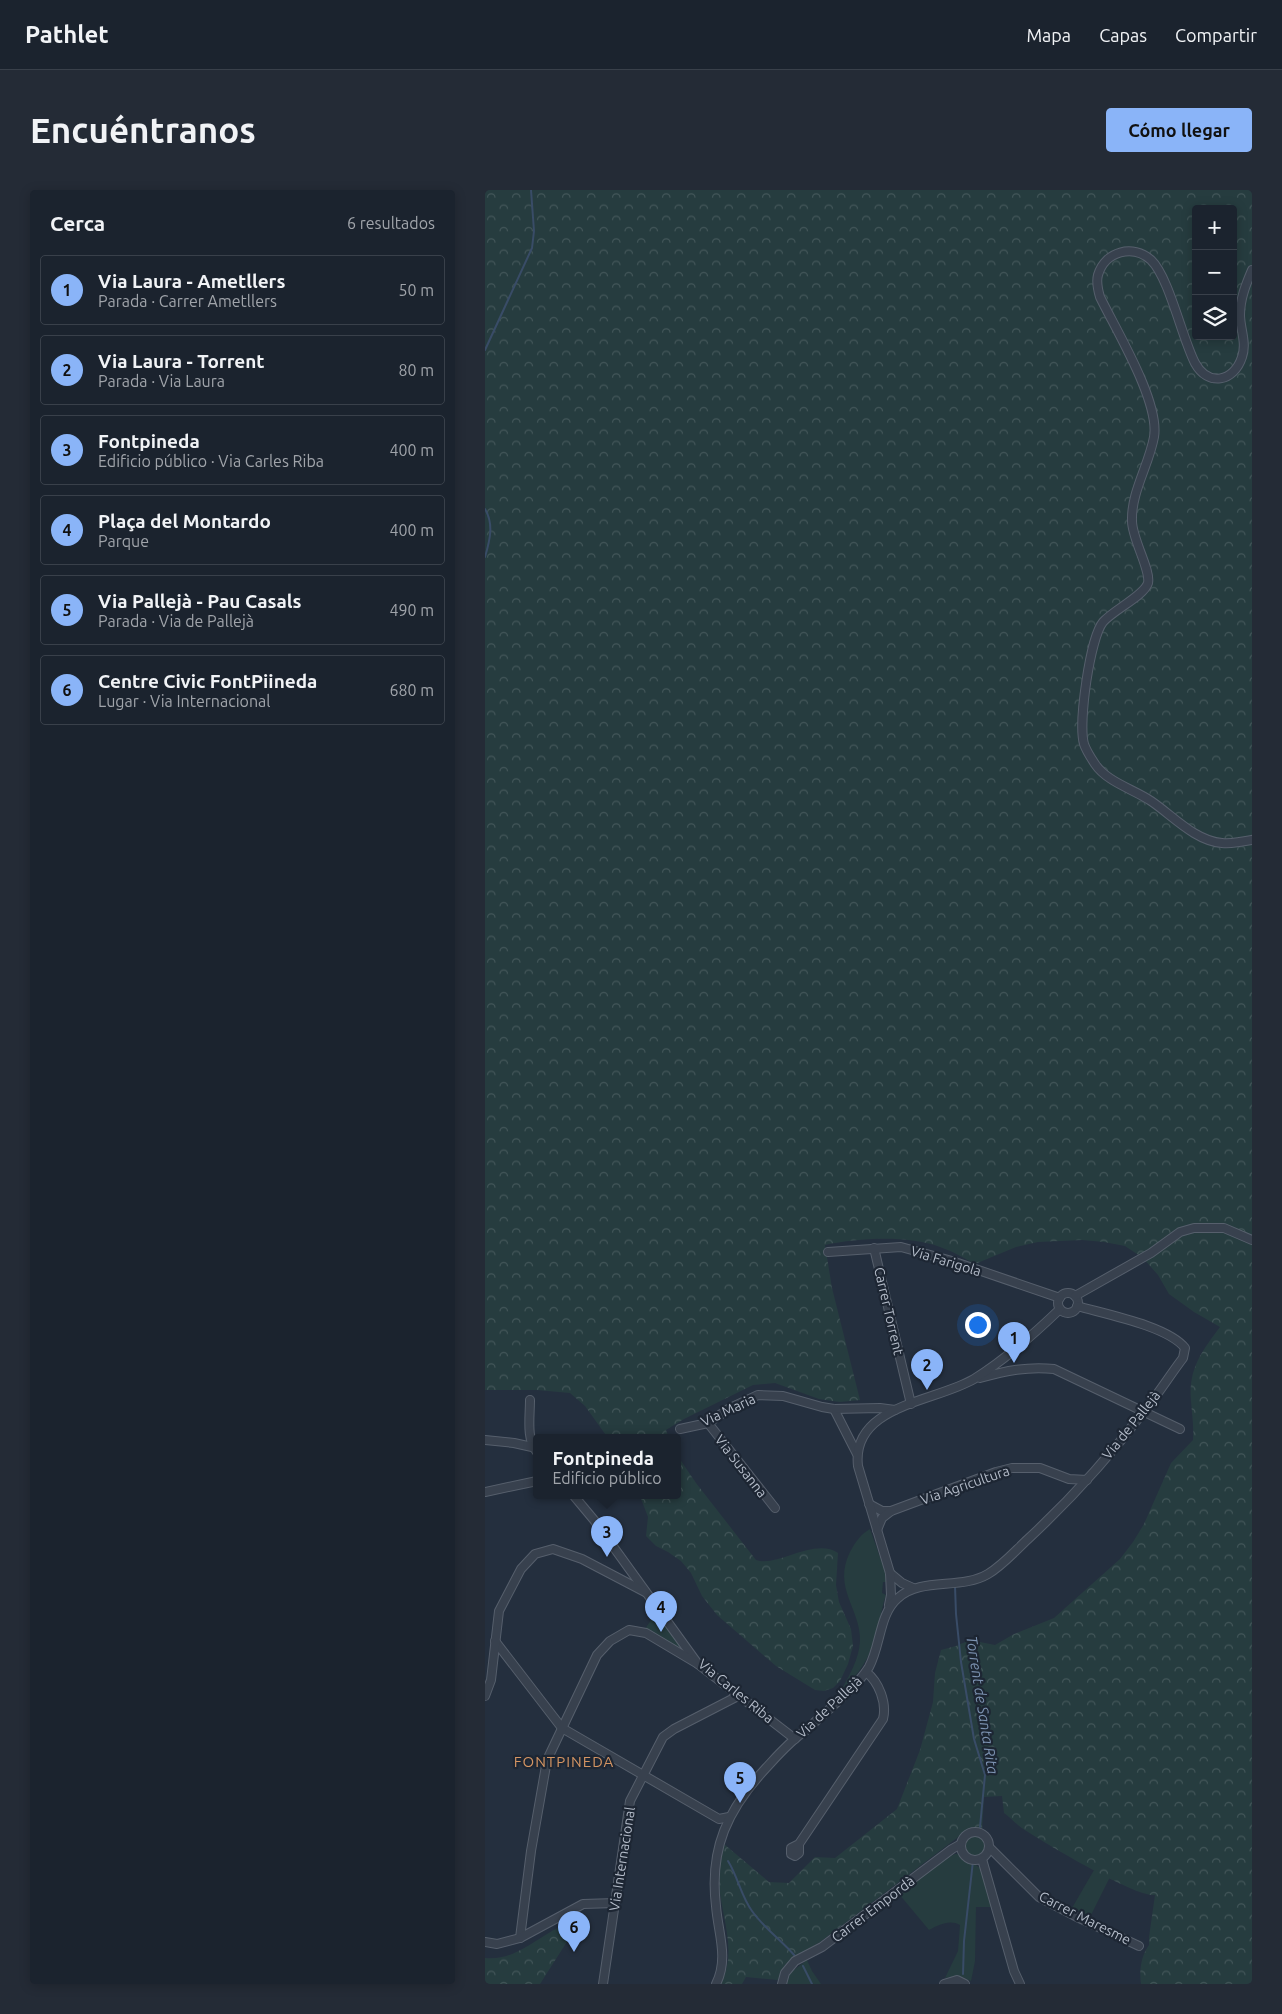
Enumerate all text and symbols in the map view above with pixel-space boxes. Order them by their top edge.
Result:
text: Pathlet [25,21,109,48]
text: Mapa [1026,25,1071,45]
text: Capas [1099,25,1147,45]
text: Compartir [1175,25,1257,45]
button: Cómo llegar [1106,108,1252,152]
text: Encuéntranos [30,110,256,150]
map controls [1192,205,1237,340]
button: + [1192,205,1237,250]
text: Cerca [50,211,105,235]
text: 6 resultados [347,214,435,232]
button: − [1192,250,1237,295]
text: Via Laura - Ametllers [98,270,285,292]
text: 1 [62,281,72,299]
text: 50 m [398,281,434,299]
text: Parada · Carrer Ametllers [98,292,277,310]
button: layers [1192,295,1237,340]
text: Via Laura - Torrent [98,350,265,372]
text: 2 [62,361,72,379]
text: 80 m [398,361,434,379]
text: Parada · Via Laura [98,372,225,390]
text: Fontpineda [98,430,200,452]
text: 3 [62,441,72,459]
text: 400 m [389,441,434,459]
text: Edificio público · Via Carles Riba [98,452,324,470]
text: Plaça del Montardo [98,510,271,532]
text: 4 [62,521,72,539]
text: 400 m [389,521,434,539]
text: Parque [98,532,149,550]
text: Via Pallejà - Pau Casals [98,590,302,612]
text: 5 [62,601,72,619]
text: 490 m [389,601,434,619]
text: Parada · Via de Pallejà [98,612,254,630]
text: Centre Civic FontPiineda [98,670,317,692]
text: 6 [62,681,72,699]
text: 680 m [389,681,434,699]
text: Lugar · Via Internacional [98,692,270,710]
street label: Via Farigola [909,1243,983,1279]
street label: Carrer Torrent [871,1265,907,1357]
your location [965,1312,991,1338]
pin: 1 [998,1322,1030,1363]
pin: 2 [911,1349,943,1390]
street label: Via de Pallejà [1099,1388,1163,1462]
street label: Via Maria [698,1390,758,1430]
street label: Via Susanna [712,1432,770,1500]
popup [533,1434,681,1499]
text: Fontpineda [552,1447,654,1469]
street label: Via Agricultura [918,1462,1012,1508]
text: Edificio público [552,1469,662,1487]
pin: 3 [591,1516,623,1557]
pin: 4 [645,1591,677,1632]
water label: Torrent de Santa Rita [963,1635,1002,1775]
street label: Via Carles Riba [695,1656,777,1726]
street label: Via de Pallejà [793,1673,865,1741]
district label: FONTPINEDA [514,1753,614,1770]
pin: 5 [724,1762,756,1803]
street label: Via Internacional [606,1805,638,1912]
street label: Carrer Empordà [828,1873,918,1945]
street label: Carrer Maresme [1036,1888,1134,1948]
pin: 6 [558,1911,590,1952]

